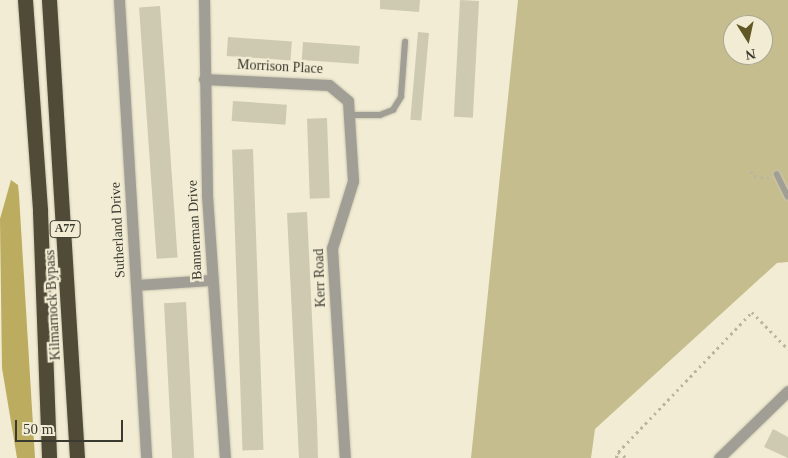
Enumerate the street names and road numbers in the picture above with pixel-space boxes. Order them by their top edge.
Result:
street label: Morrison Place [237,56,323,78]
street label: Bannerman Drive [184,180,206,280]
street label: Sutherland Drive [107,182,129,278]
road number: A77 [49,220,81,238]
street label: Kerr Road [311,248,329,308]
street label: Kilmarnock Bypass [42,249,64,361]

